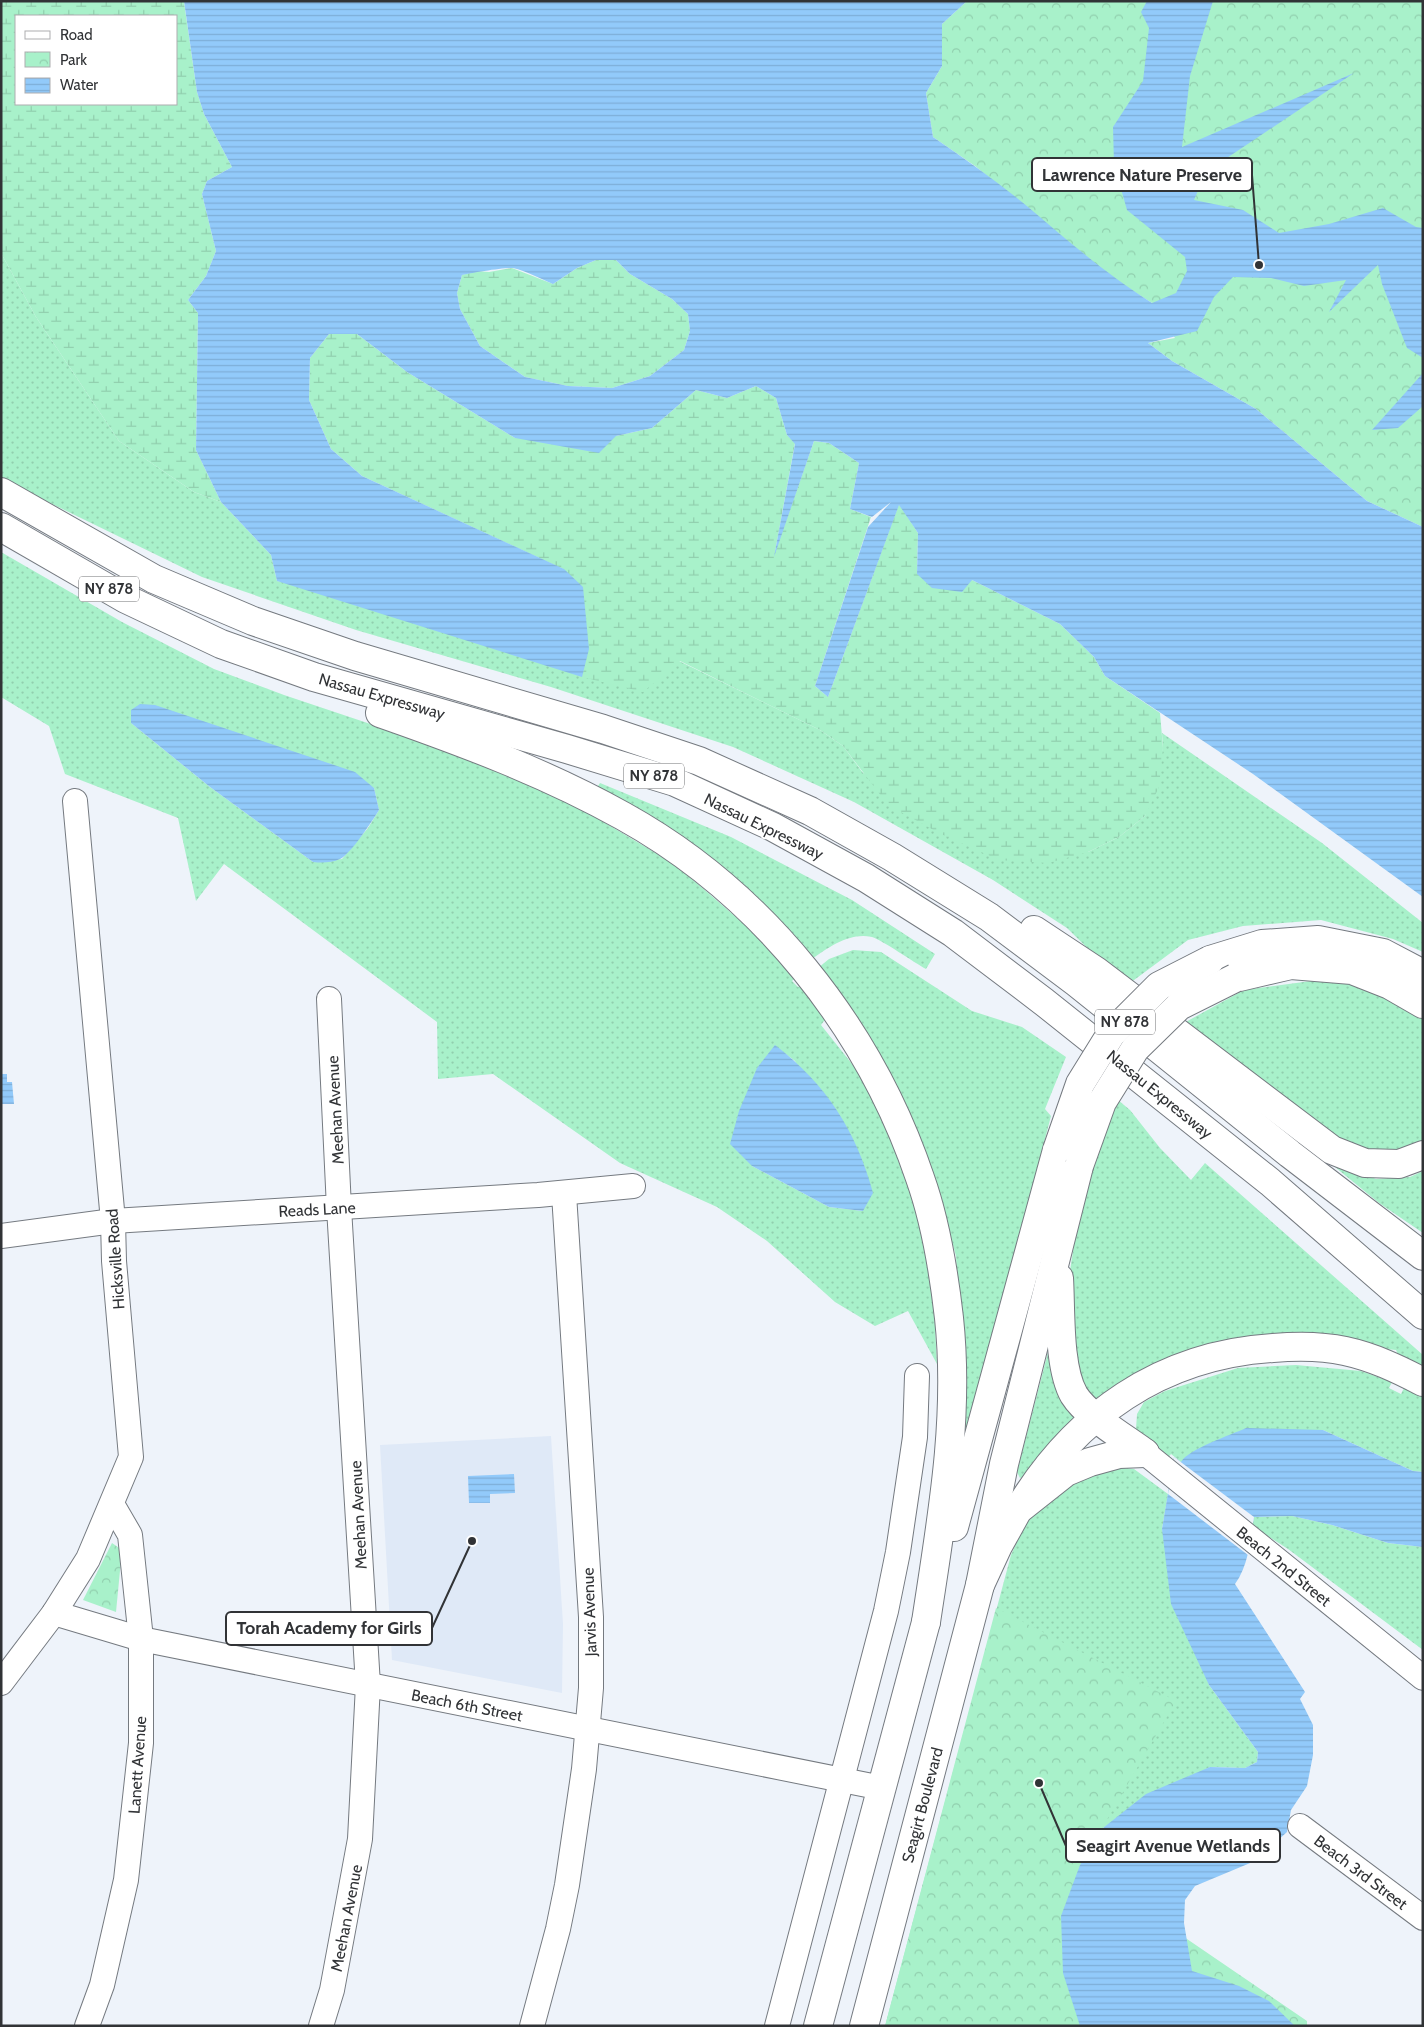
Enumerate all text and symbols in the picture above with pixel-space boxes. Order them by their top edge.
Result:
legend [15,15,178,105]
text: Road [60,26,93,44]
text: Park [60,51,87,69]
text: Water [60,76,98,94]
callout: Lawrence Nature Preserve [1032,158,1252,191]
text: Lawrence Nature Preserve [1042,164,1242,186]
road number: NY 878 [79,576,139,602]
street label: Nassau Expressway [317,669,447,724]
road number: NY 878 [624,764,684,788]
street label: Nassau Expressway [701,789,827,864]
road number: NY 878 [1095,1010,1155,1034]
street label: Nassau Expressway [1103,1046,1216,1143]
street label: Meehan Avenue [323,1055,348,1165]
street label: Reads Lane [278,1198,356,1221]
street label: Hicksville Road [103,1208,128,1310]
street label: Meehan Avenue [346,1460,371,1570]
street label: Beach 2nd Street [1233,1523,1335,1611]
street label: Jarvis Avenue [578,1567,601,1658]
callout: Torah Academy for Girls [226,1612,432,1645]
text: Torah Academy for Girls [236,1617,422,1639]
street label: Beach 6th Street [410,1685,525,1726]
street label: Lanett Avenue [125,1716,150,1815]
street label: Seagirt Boulevard [898,1745,947,1865]
callout: Seagirt Avenue Wetlands [1066,1829,1280,1862]
street label: Beach 3rd Street [1310,1831,1412,1914]
text: Seagirt Avenue Wetlands [1076,1835,1270,1857]
street label: Meehan Avenue [327,1863,366,1973]

